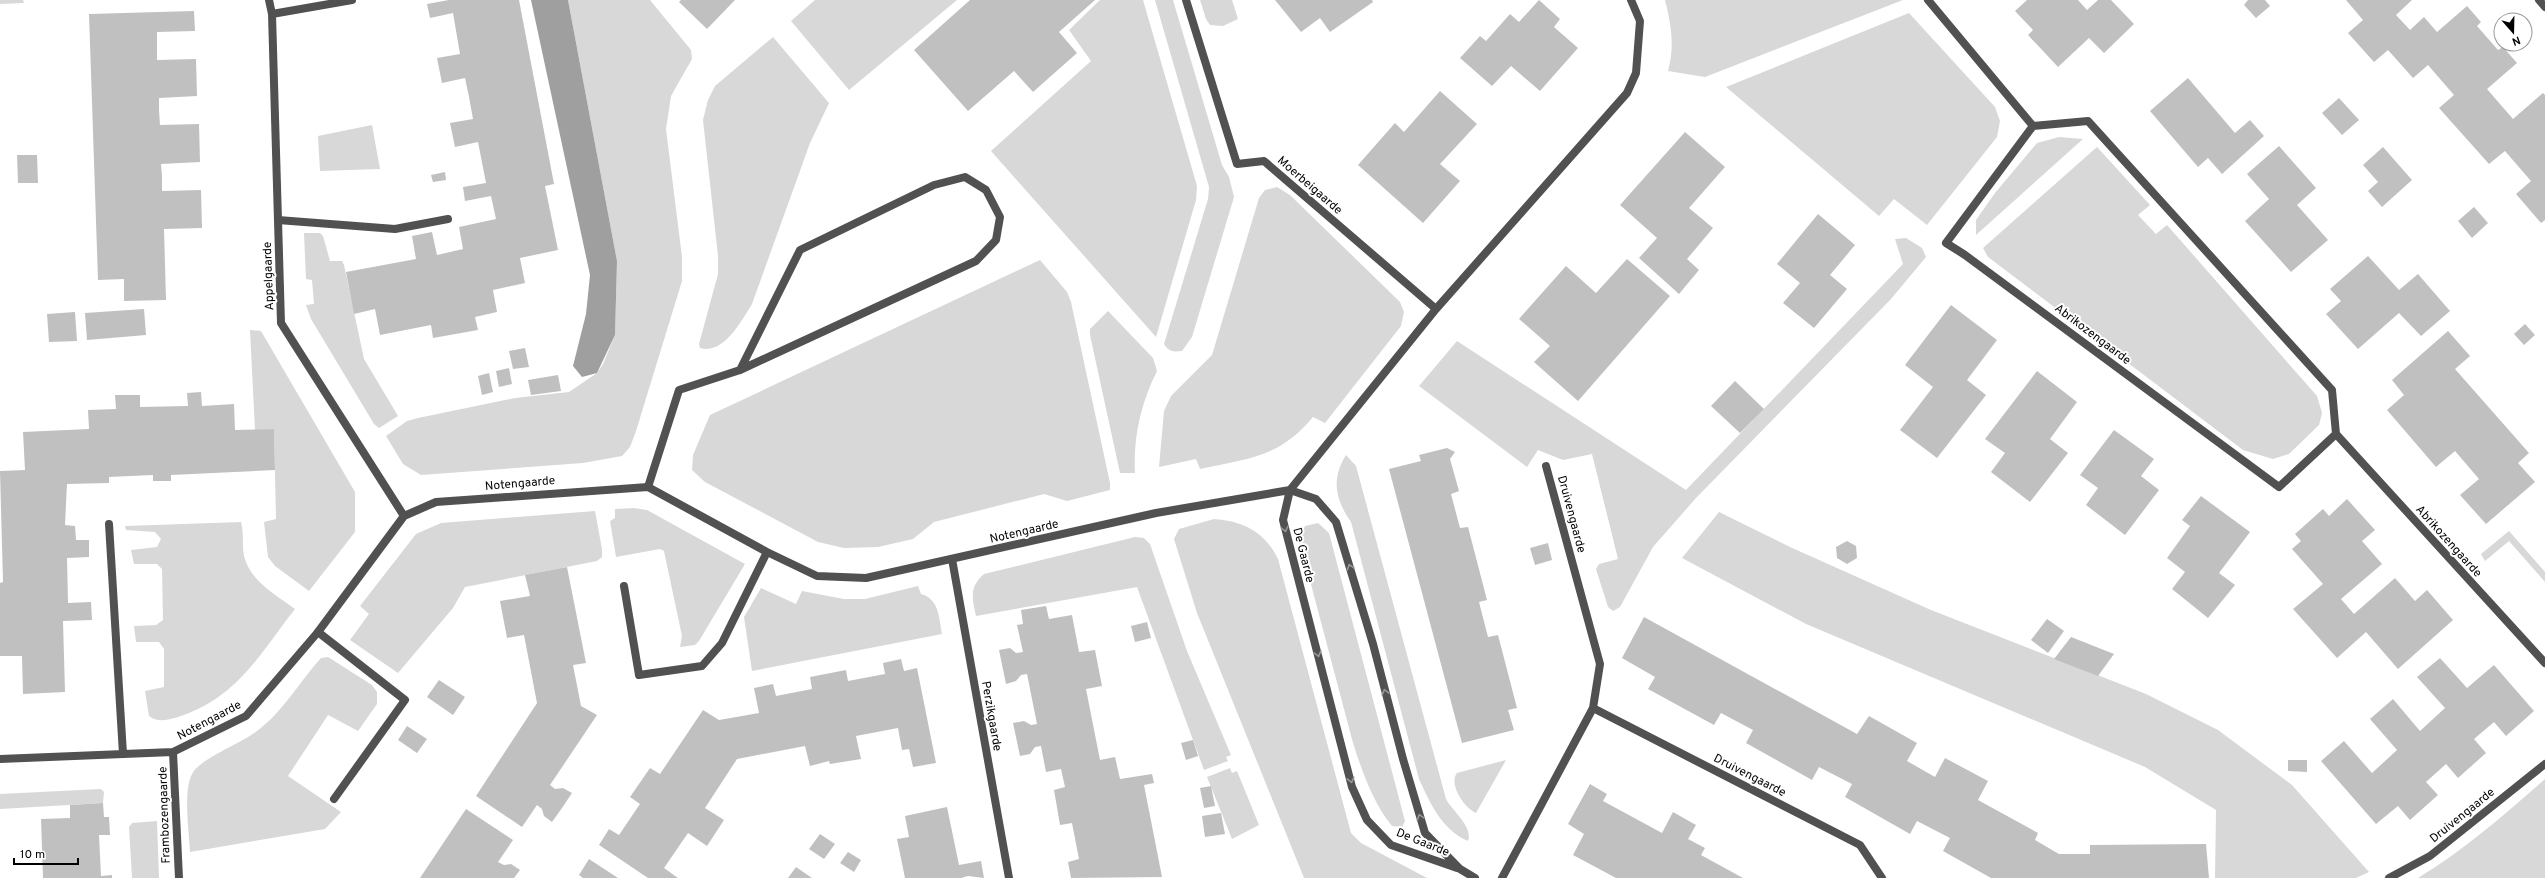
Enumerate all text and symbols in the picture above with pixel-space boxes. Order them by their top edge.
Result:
north arrow [2493,12,2533,52]
text: N [2510,33,2522,48]
street label: Moerbeigaarde [1273,153,1345,219]
street label: Appelgaarde [260,241,278,311]
street label: Abrikozengaarde [2051,301,2134,369]
street label: Notengaarde [484,473,556,495]
street label: Druivengaarde [1553,474,1589,555]
street label: Abrikozengaarde [2412,502,2485,581]
street label: Notengaarde [988,516,1060,548]
one-way arrow [1281,525,1289,532]
street label: De Gaarde [1288,526,1318,584]
one-way arrow [1346,563,1355,570]
one-way arrow [1313,651,1322,658]
street label: Perzikgaarde [977,680,1005,753]
one-way arrow [1382,688,1390,695]
street label: Notengaarde [175,697,244,744]
street label: Druivengaarde [1711,751,1789,801]
street label: Frambozengaarde [155,766,175,864]
one-way arrow [1346,777,1354,783]
street label: Druivengaarde [2427,785,2499,847]
one-way arrow [1416,813,1425,820]
street label: De Gaarde [1394,825,1452,861]
scale bar [14,840,78,866]
text: 10 m [20,847,45,863]

